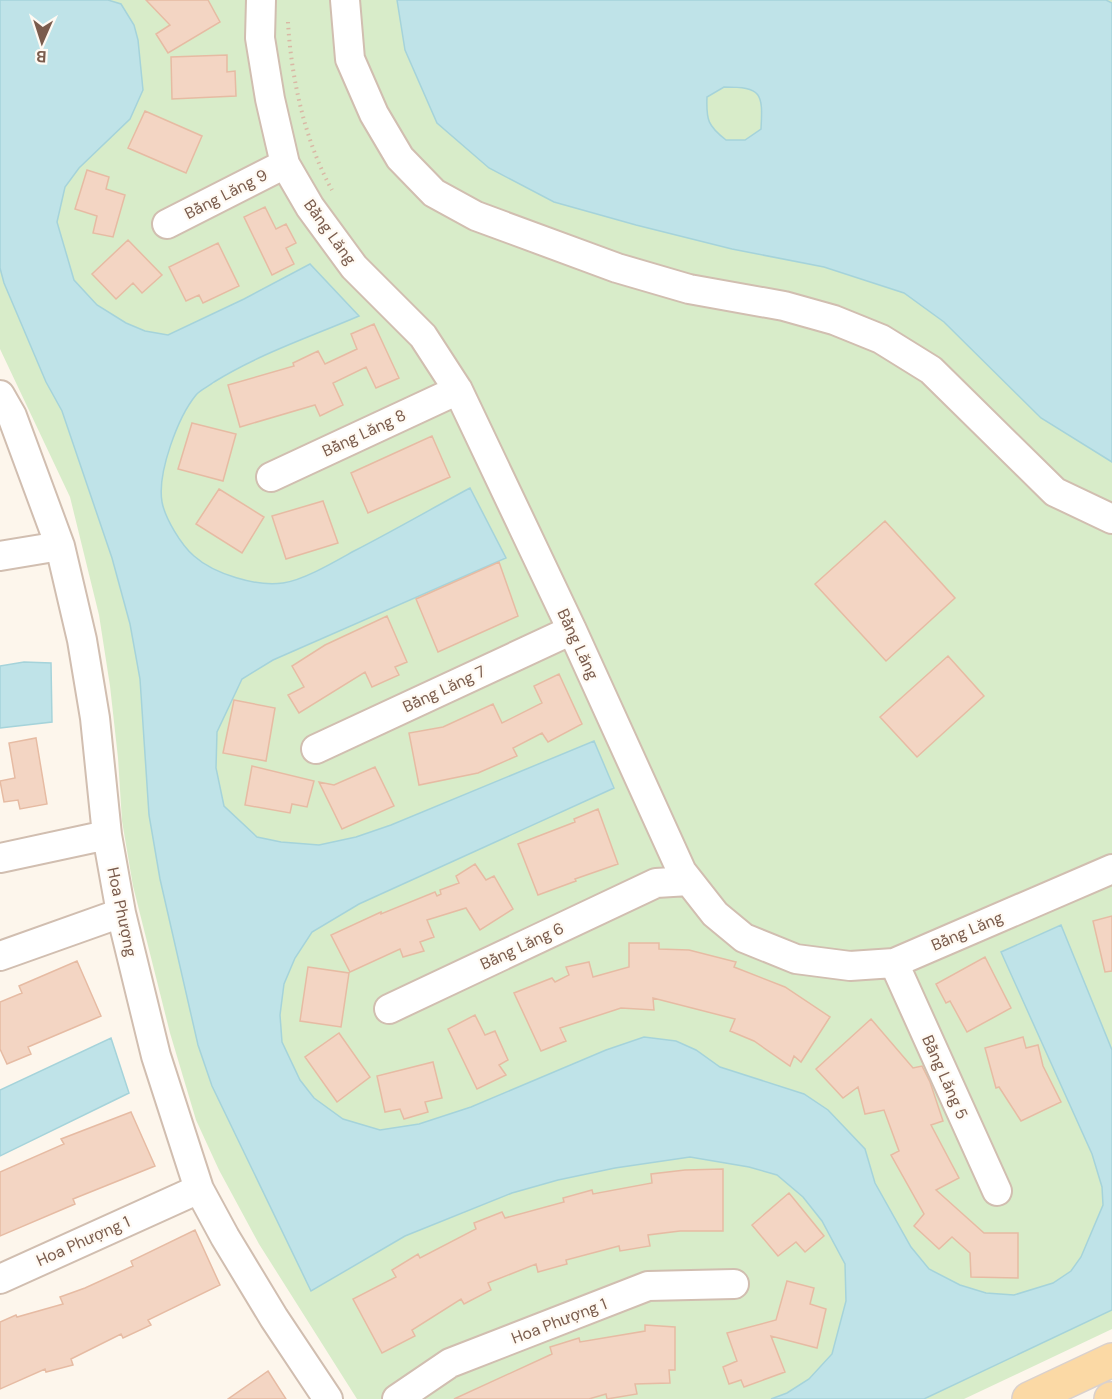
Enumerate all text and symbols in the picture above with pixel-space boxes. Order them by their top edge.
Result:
north arrow [12,12,72,72]
text: B [36,46,47,67]
street label: Bằng Lăng 9 [181,164,271,224]
street label: Bằng Lăng [299,195,361,269]
street label: Bằng Lăng 8 [319,404,409,462]
street label: Bằng Lăng [552,605,604,683]
street label: Bằng Lăng 7 [399,661,489,717]
street label: Hoa Phượng [102,865,142,959]
street label: Bằng Lăng [928,906,1006,956]
street label: Bằng Lăng 6 [477,917,567,975]
street label: Bằng Lăng 5 [917,1032,973,1122]
street label: Hoa Phượng 1 [33,1211,133,1271]
street label: Hoa Phượng 1 [508,1293,610,1349]

